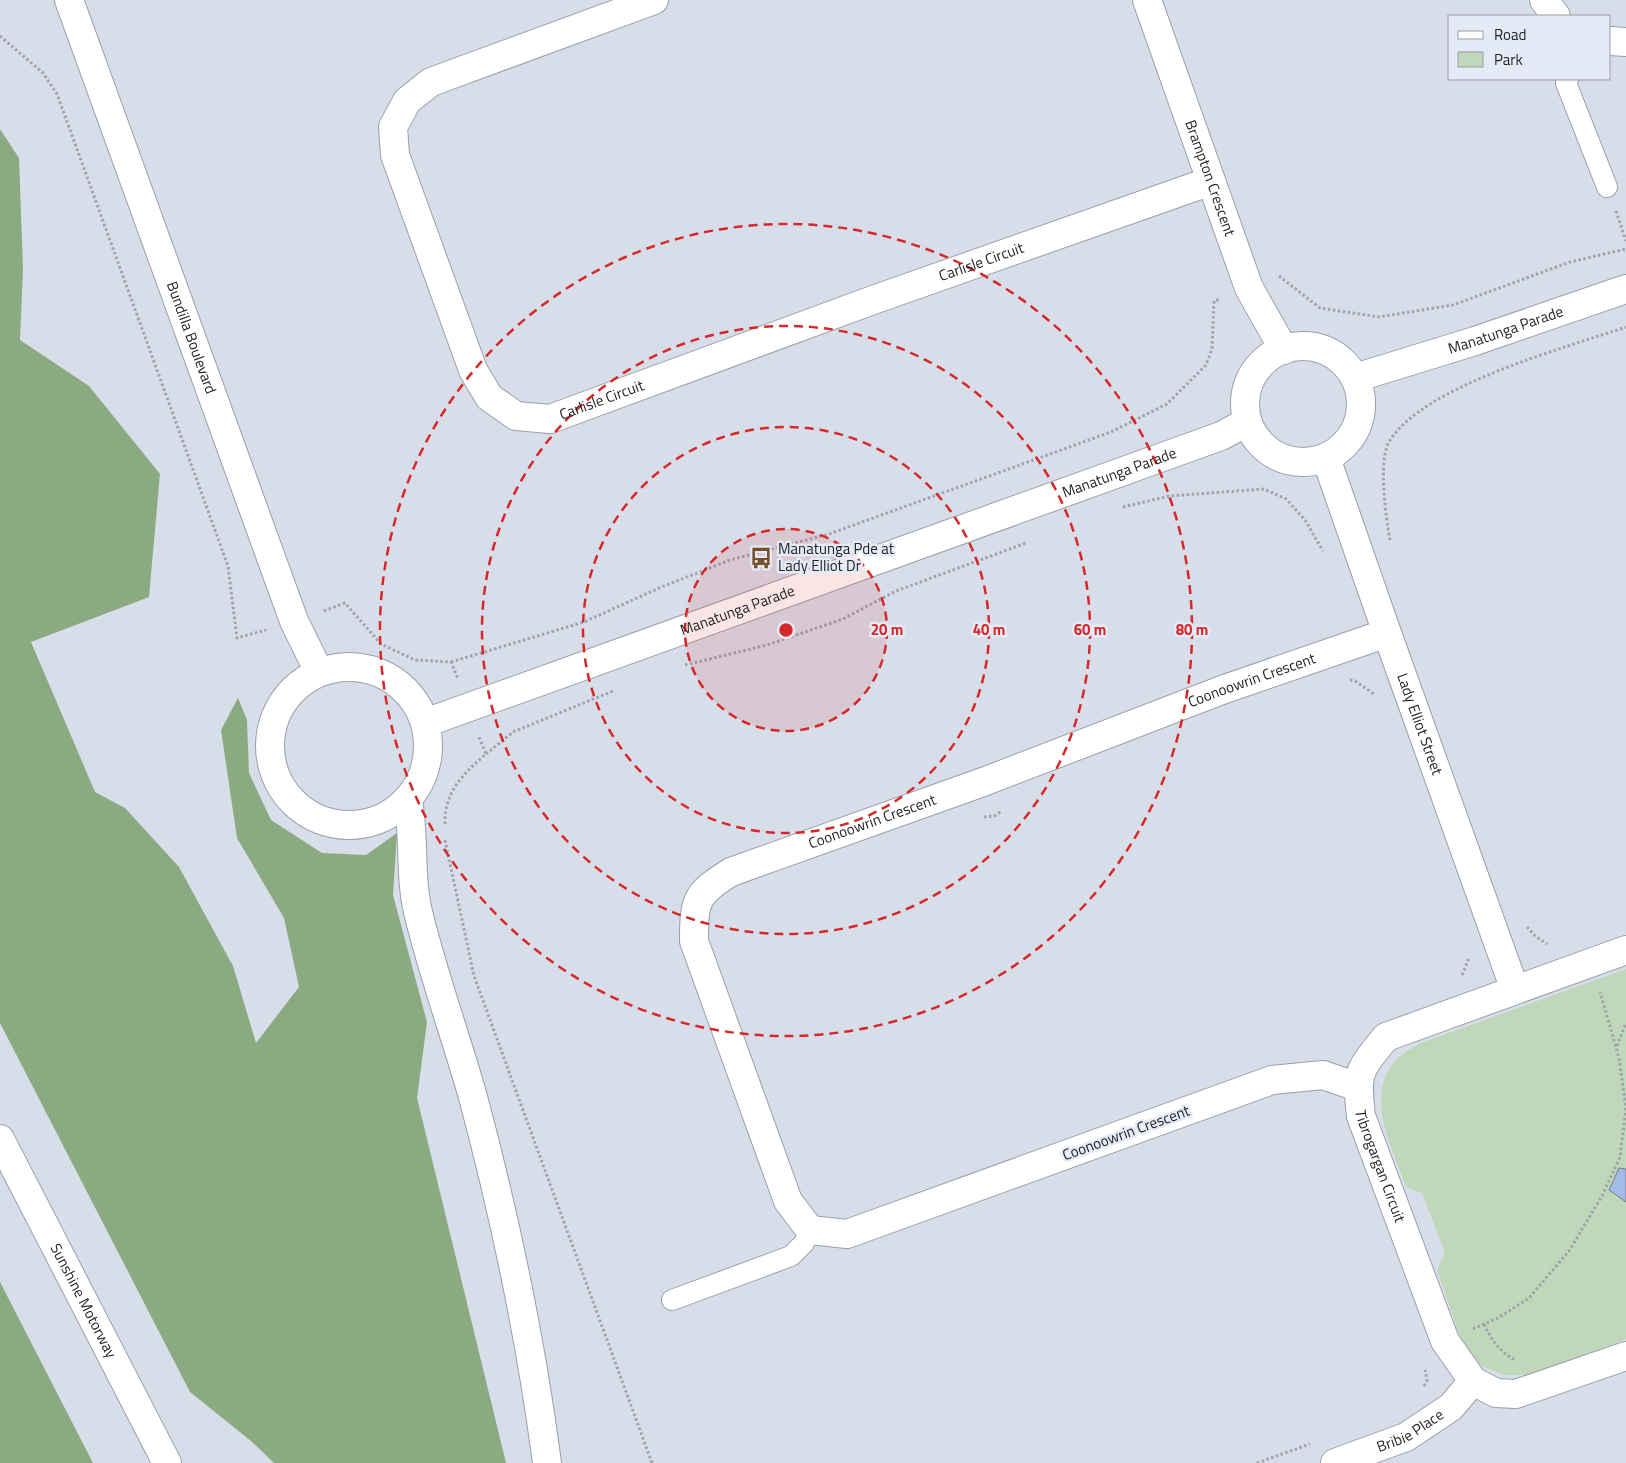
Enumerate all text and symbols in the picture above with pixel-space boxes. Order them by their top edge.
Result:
legend [1448,15,1611,80]
text: Road [1494,23,1526,46]
text: Park [1494,48,1523,71]
street label: Brampton Crescent [1179,117,1242,240]
street label: Carlisle Circuit [935,236,1027,287]
street label: Bundilla Boulevard [161,278,223,397]
street label: Manatunga Parade [1445,300,1566,360]
street label: Carlisle Circuit [556,373,648,426]
street label: Manatunga Parade [1059,441,1179,503]
place label: Manatunga Pde at Lady Elliot Dr [778,537,895,577]
bus stop icon: Manatunga Pde at Lady Elliot Dr [748,545,774,571]
street label: Manatunga Parade [677,579,798,641]
text: 20 m [871,618,903,641]
text: 40 m [973,618,1005,641]
text: 60 m [1074,618,1106,641]
text: 80 m [1176,618,1208,641]
centre of rings [777,621,795,639]
street label: Coonoowrin Crescent [1184,646,1319,713]
street label: Lady Elliot Street [1391,670,1449,779]
street label: Coonoowrin Crescent [805,787,940,854]
street label: Coonoowrin Crescent [1059,1099,1193,1166]
street label: Tibrogargan Circuit [1349,1109,1412,1226]
street label: Sunshine Motorway [45,1239,123,1362]
street label: Bribie Place [1373,1403,1448,1458]

